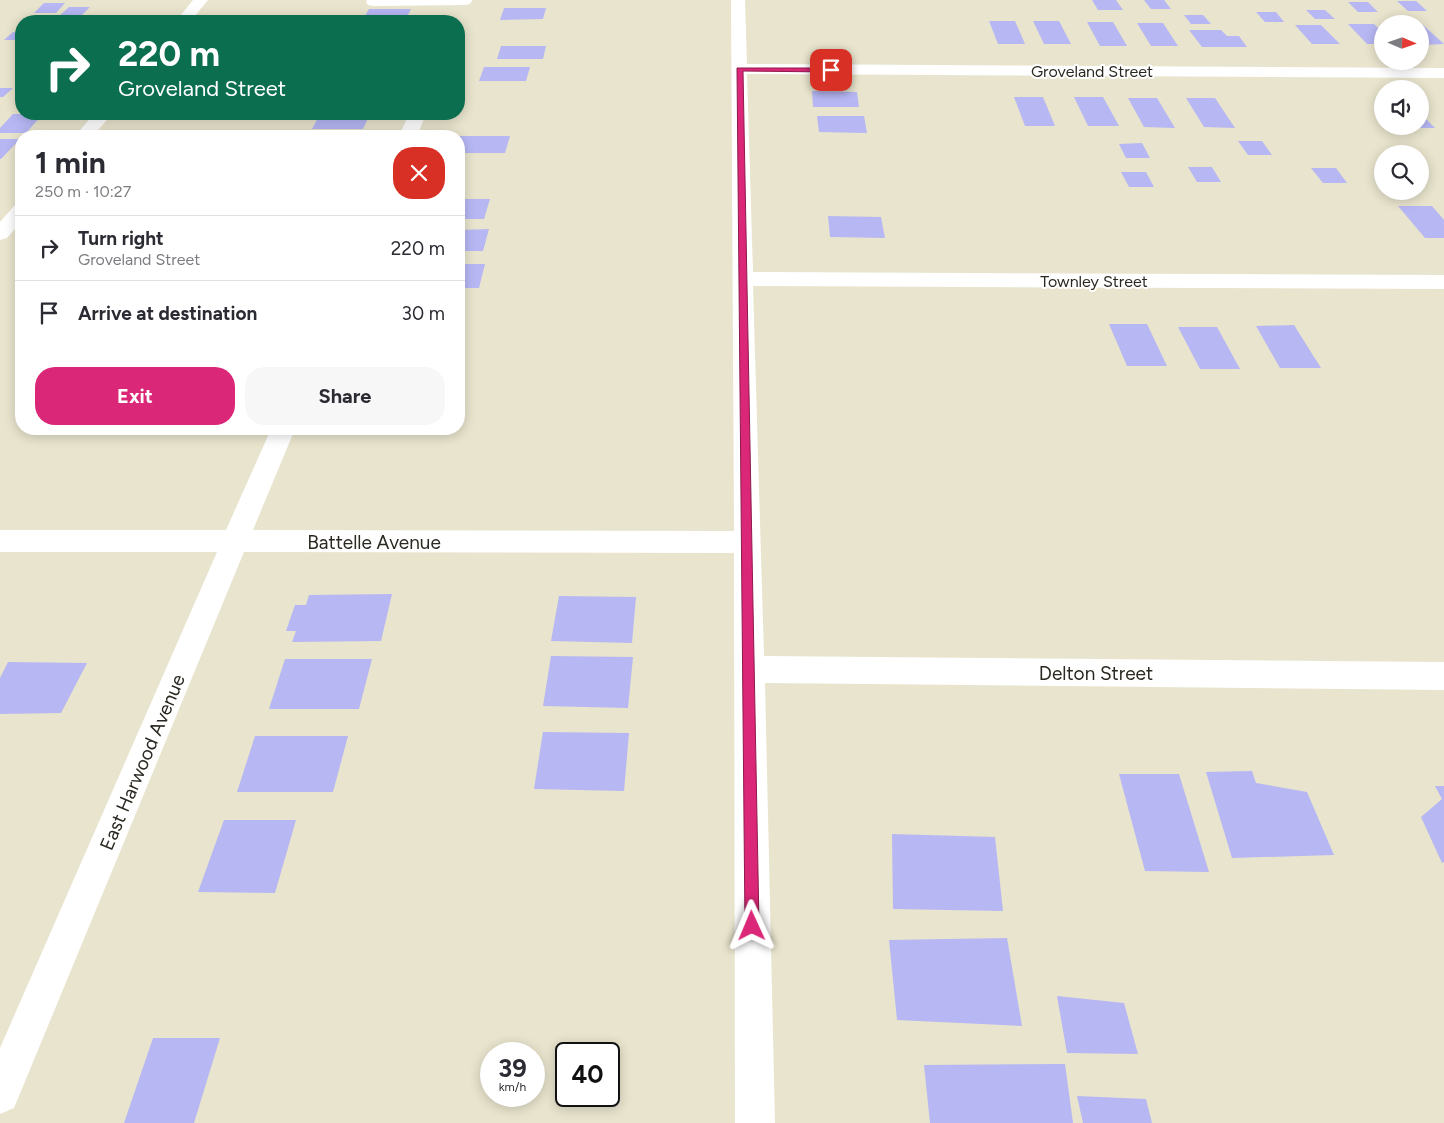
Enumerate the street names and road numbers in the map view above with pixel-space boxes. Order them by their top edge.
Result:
street label: Groveland Street [1031,62,1153,81]
street label: Townley Street [1040,272,1148,291]
street label: Battelle Avenue [307,531,441,554]
street label: Delton Street [1039,662,1153,685]
street label: East Harwood Avenue [95,671,190,854]

